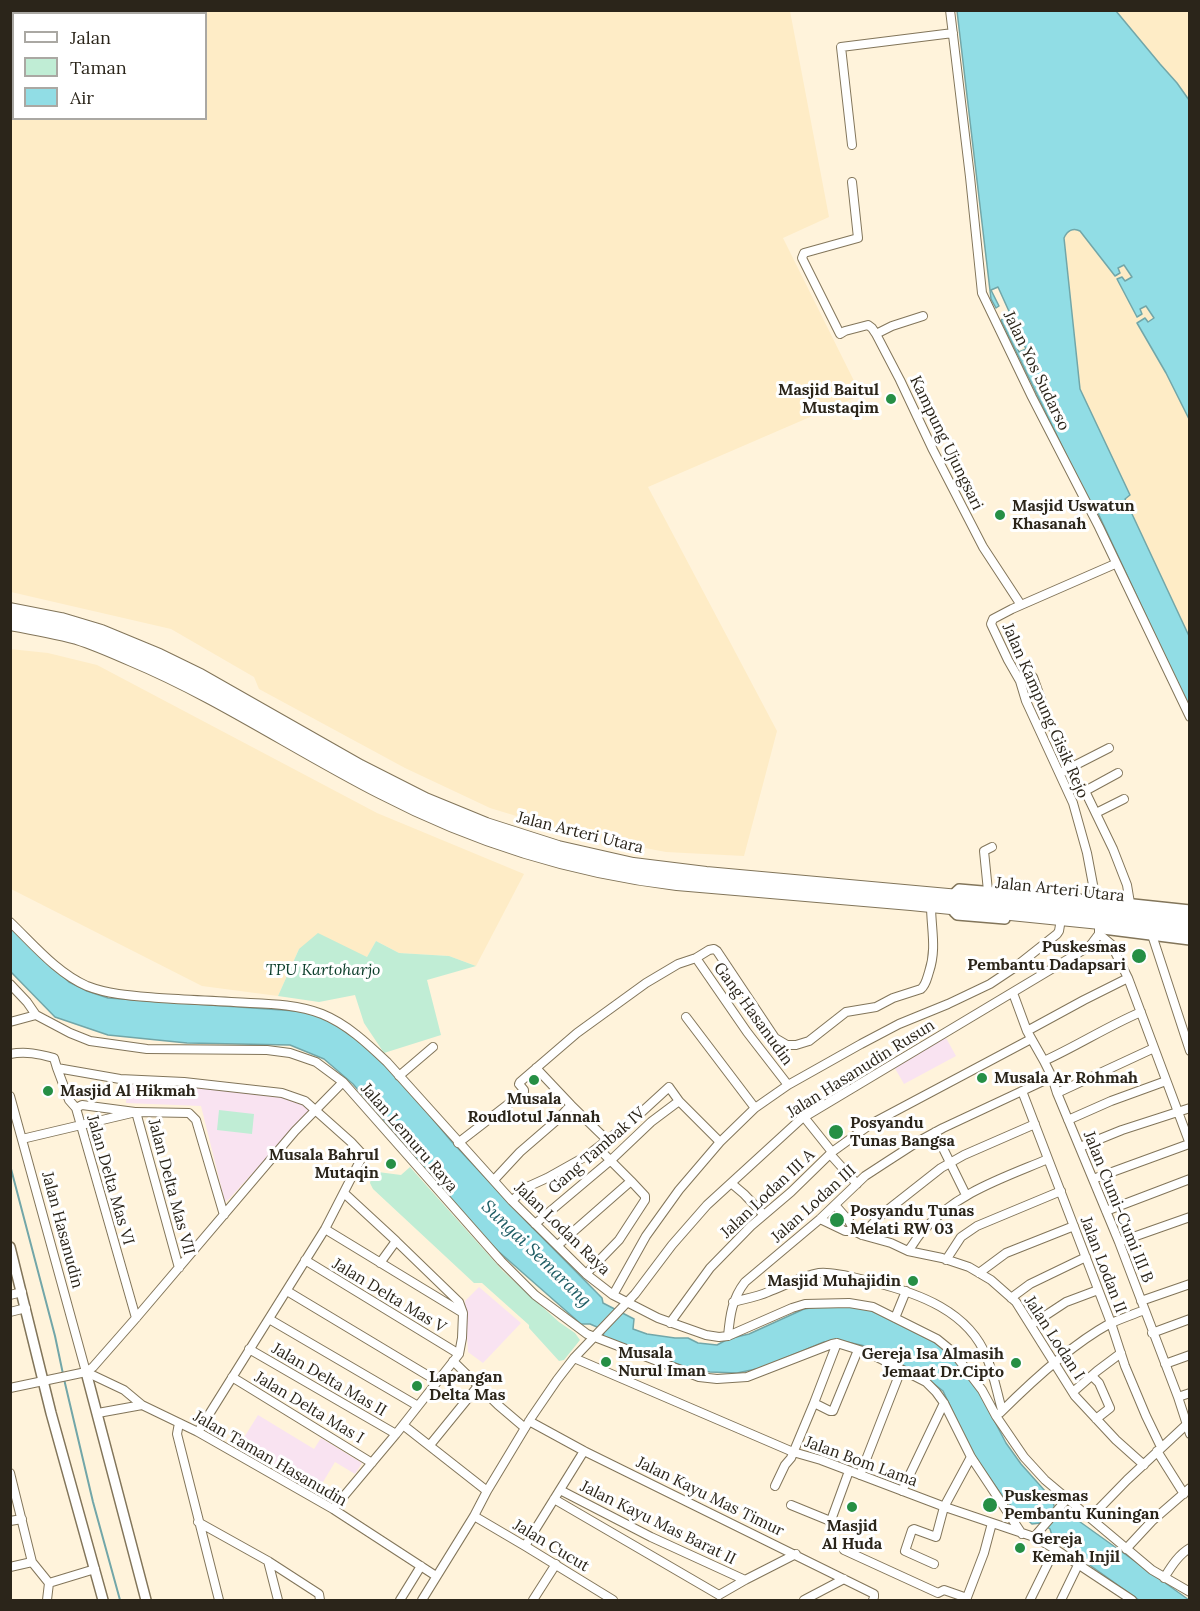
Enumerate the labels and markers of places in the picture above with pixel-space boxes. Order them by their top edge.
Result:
place label: Masjid Baitul Mustaqim [778,380,879,418]
marker: Masjid Baitul Mustaqim [884,392,898,406]
place label: Masjid Uswatun Khasanah [1012,496,1135,534]
marker: Masjid Uswatun Khasanah [993,508,1007,522]
place label: Puskesmas Pembantu Dadapsari [967,937,1126,975]
marker: Puskesmas Pembantu Dadapsari [1130,947,1148,965]
place label: Musala Ar Rohmah [994,1068,1138,1088]
marker: Musala Ar Rohmah [975,1071,989,1085]
marker: Musala Roudlotul Jannah [527,1073,541,1087]
place label: Masjid Al Hikmah [60,1081,196,1101]
marker: Masjid Al Hikmah [41,1084,55,1098]
place label: Musala Roudlotul Jannah [468,1089,600,1127]
place label: Posyandu Tunas Bangsa [850,1113,955,1151]
marker: Posyandu Tunas Bangsa [827,1123,845,1141]
place label: Musala Bahrul Mutaqin [269,1145,379,1183]
marker: Musala Bahrul Mutaqin [384,1157,398,1171]
place label: Posyandu Tunas Melati RW 03 [850,1201,974,1239]
marker: Posyandu Tunas Melati RW 03 [828,1211,846,1229]
place label: Masjid Muhajidin [767,1271,901,1291]
marker: Masjid Muhajidin [906,1274,920,1288]
place label: Musala Nurul Iman [618,1343,706,1381]
place label: Gereja Isa Almasih Jemaat Dr.Cipto [862,1344,1004,1382]
marker: Musala Nurul Iman [599,1355,613,1369]
marker: Gereja Isa Almasih Jemaat Dr.Cipto [1009,1356,1023,1370]
place label: Lapangan Delta Mas [429,1367,505,1405]
marker: Lapangan Delta Mas [410,1379,424,1393]
place label: Puskesmas Pembantu Kuningan [1004,1486,1160,1524]
marker: Puskesmas Pembantu Kuningan [981,1496,999,1514]
marker: Masjid Al Huda [845,1500,859,1514]
place label: Masjid Al Huda [822,1516,882,1554]
place label: Gereja Kemah Injil [1032,1529,1120,1567]
marker: Gereja Kemah Injil [1013,1541,1027,1555]

